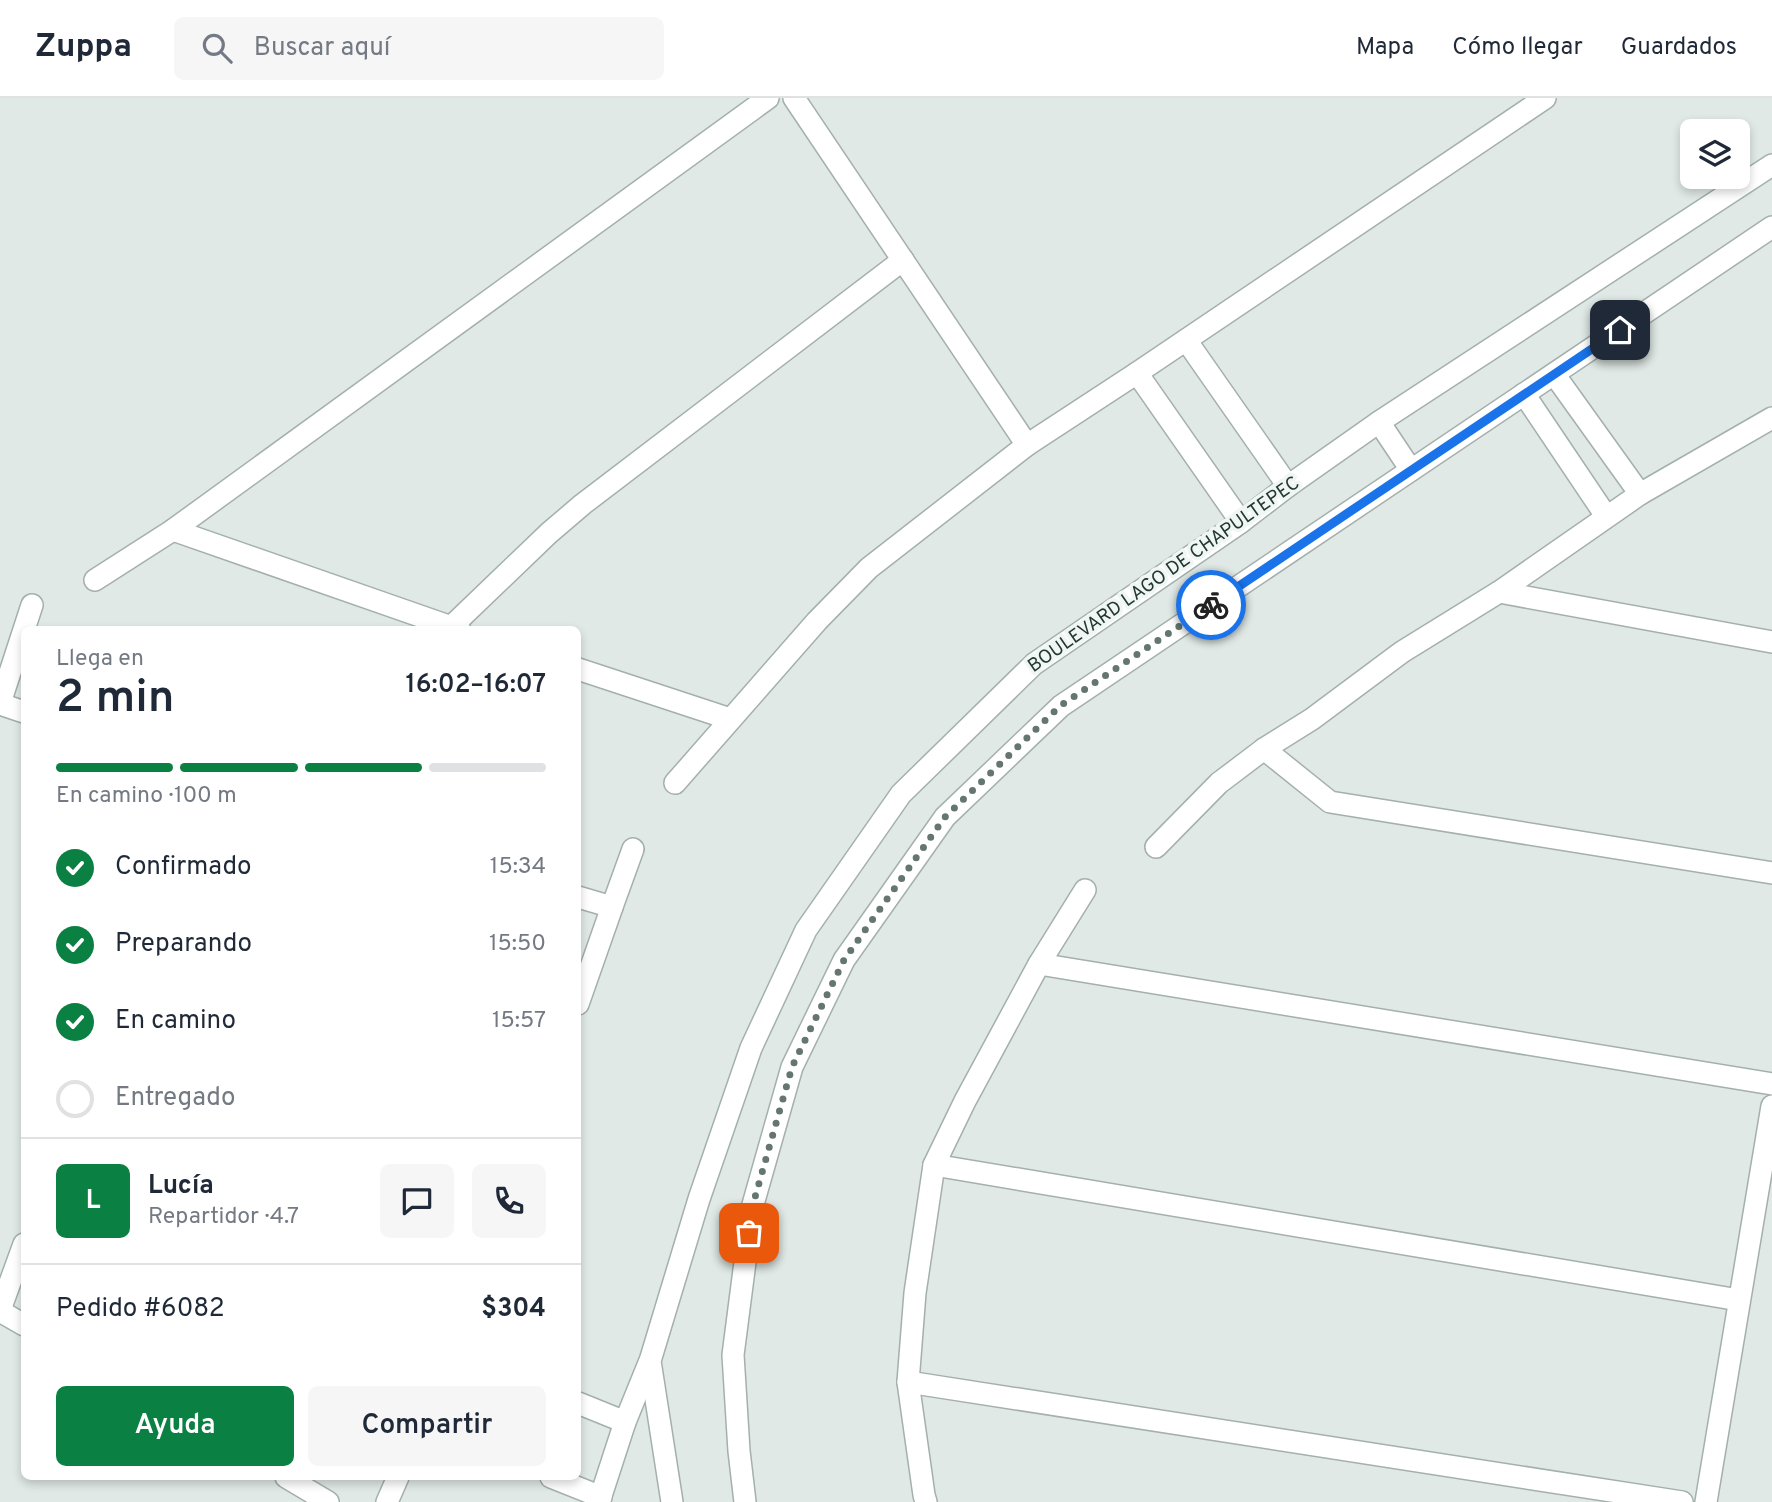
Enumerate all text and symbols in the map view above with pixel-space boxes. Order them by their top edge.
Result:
search box [174,17,664,80]
text: Zuppa [35,27,132,69]
icon: search [198,29,236,67]
text: Buscar aquí [254,32,390,65]
text: Mapa [1356,33,1414,63]
text: Cómo llegar [1452,33,1583,63]
text: Guardados [1621,33,1737,63]
map controls [1680,119,1750,189]
button: layers [1680,119,1750,189]
pin [1590,300,1650,360]
icon: home [1601,311,1639,349]
street label: BOULEVARD LAGO DE CHAPULTEPEC [1023,472,1305,678]
courier [1176,570,1246,640]
icon: bike [1192,586,1230,624]
text: Llega en [56,645,144,674]
text: 16:02–16:07 [406,669,546,702]
text: 2 min [56,670,175,729]
text: En camino · 100 m [56,782,237,811]
icon: check [56,849,94,887]
text: Confirmado [115,851,252,884]
text: 15:34 [490,853,546,882]
icon: check [56,926,94,964]
text: Preparando [115,928,252,961]
text: 15:50 [489,930,546,959]
icon: check [56,1003,94,1041]
text: En camino [115,1005,236,1038]
text: 15:57 [492,1007,546,1036]
text: Entregado [115,1082,235,1115]
button: chat [380,1164,454,1238]
button: phone [472,1164,546,1238]
text: Lucía [148,1170,214,1203]
text: L [86,1185,100,1218]
text: Repartidor · 4.7 [148,1203,299,1232]
pin [719,1203,779,1263]
icon: bag [730,1214,768,1252]
text: Pedido #6082 [56,1293,225,1326]
text: $304 [481,1293,546,1326]
button: Ayuda [56,1386,294,1466]
button: Compartir [308,1386,546,1466]

